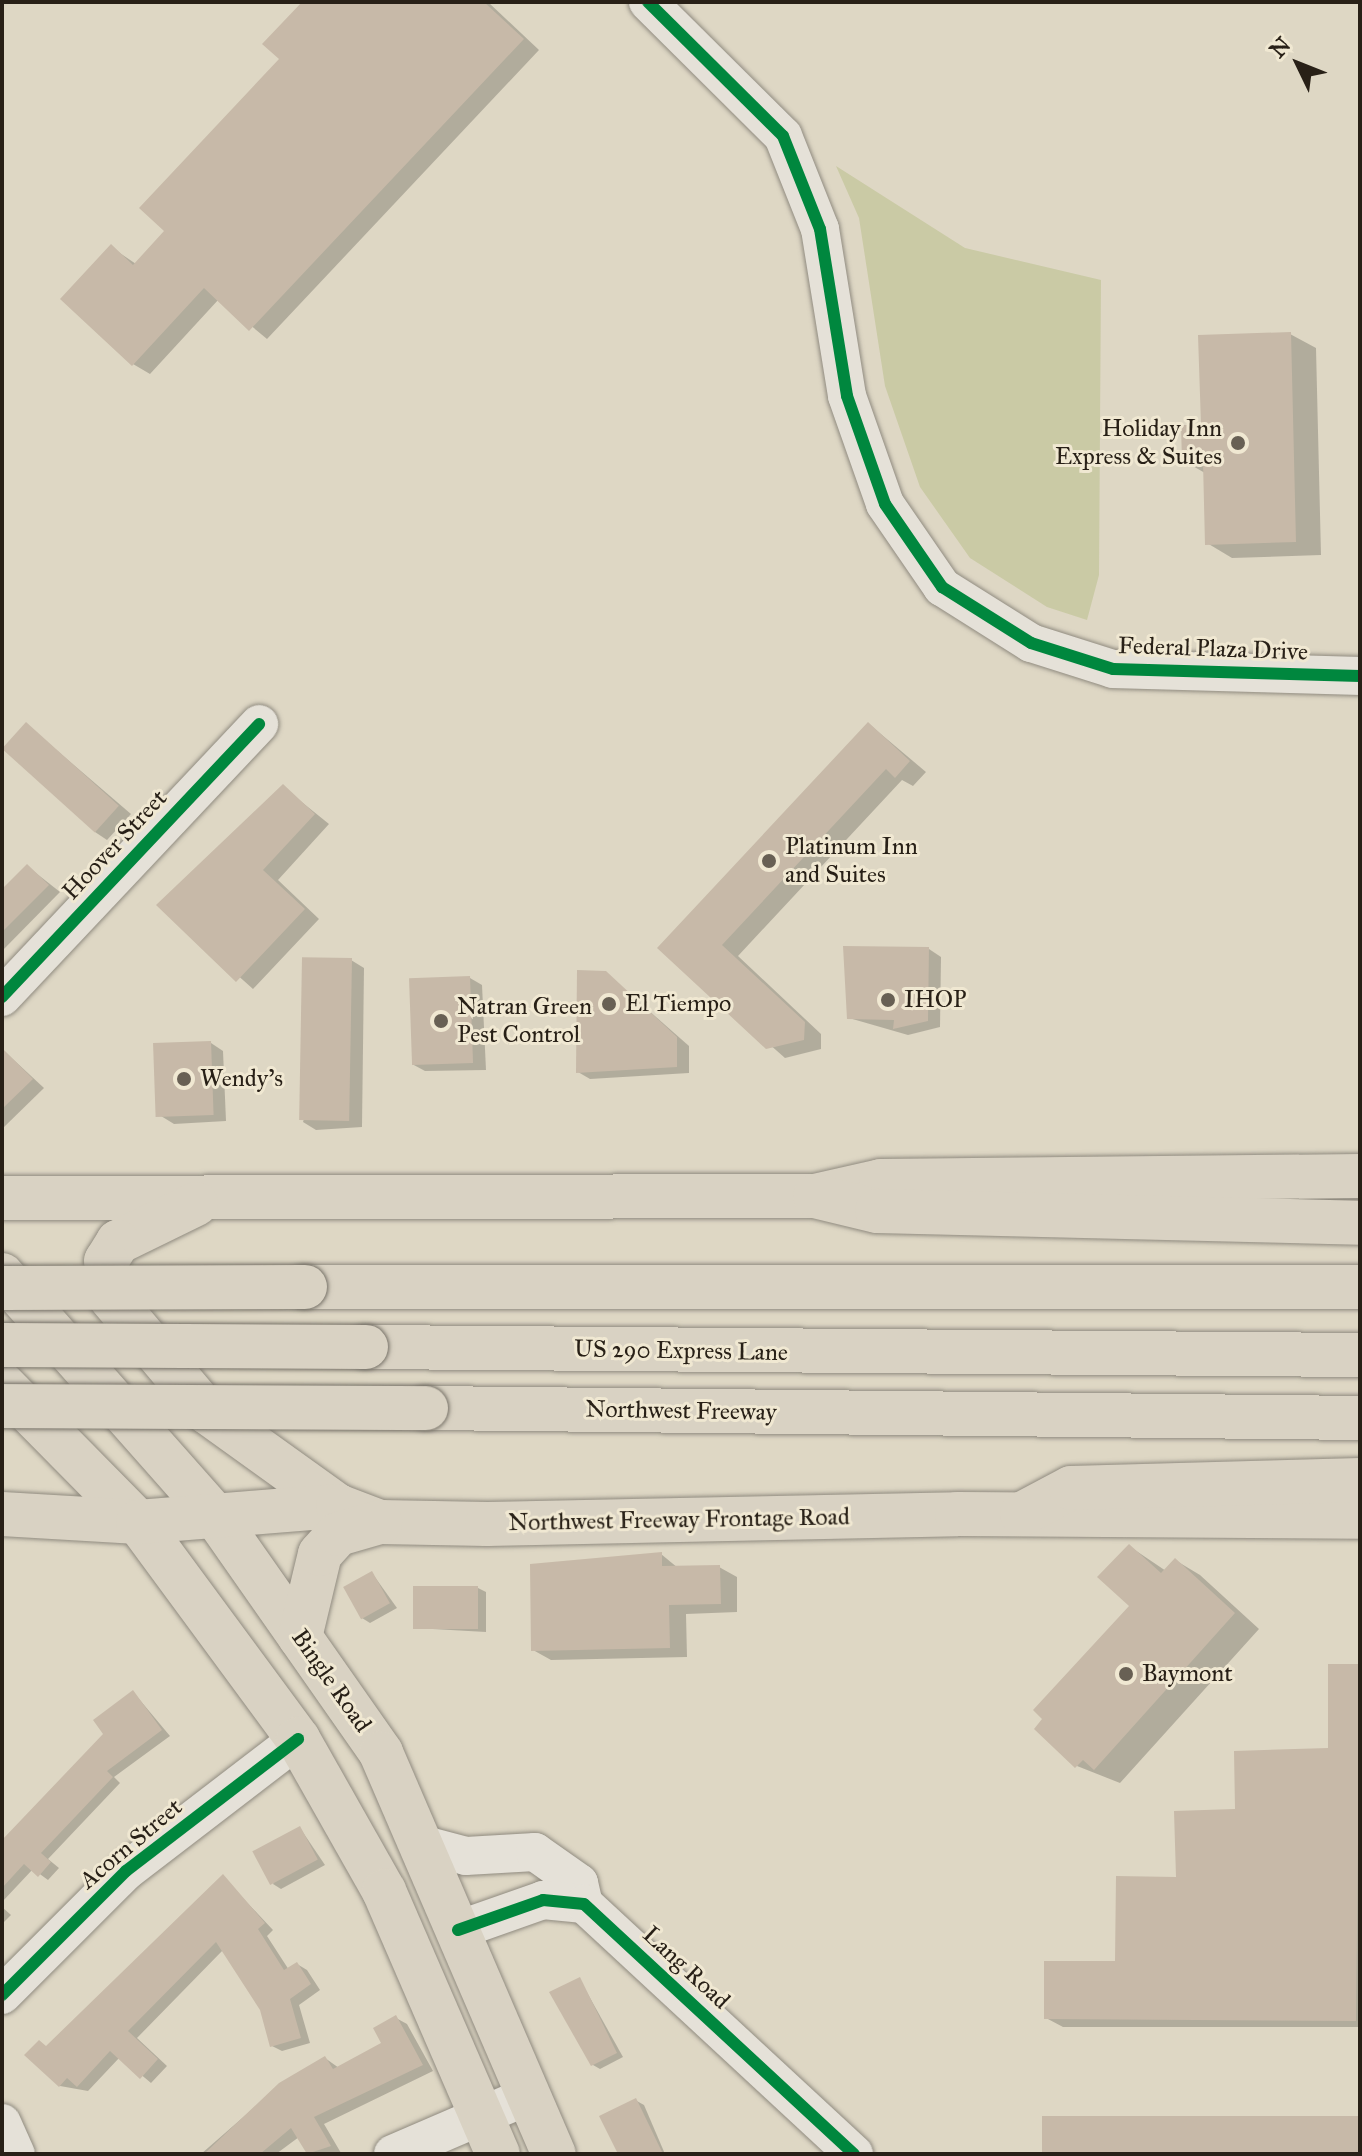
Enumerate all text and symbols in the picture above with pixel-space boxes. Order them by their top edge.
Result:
north arrow [1258,24,1338,104]
text: N [1264,31,1296,63]
place label: Holiday Inn Express & Suites [1055,415,1222,471]
marker: Holiday Inn Express & Suites [1229,434,1247,452]
street label: Federal Plaza Drive [1117,631,1309,667]
street label: Hoover Street [57,784,173,906]
place label: Platinum Inn and Suites [785,833,918,889]
marker: Platinum Inn and Suites [760,852,778,870]
place label: IHOP [904,986,967,1014]
place label: El Tiempo [625,990,731,1018]
marker: IHOP [879,991,897,1009]
place label: Natran Green Pest Control [457,993,592,1049]
marker: El Tiempo [600,995,618,1013]
marker: Natran Green Pest Control [432,1012,450,1030]
place label: Wendy's [200,1065,283,1093]
marker: Wendy's [175,1070,193,1088]
street label: US 290 Express Lane [574,1335,788,1367]
street label: Northwest Freeway [585,1395,777,1427]
street label: Northwest Freeway Frontage Road [508,1503,850,1537]
street label: Bingle Road [285,1624,377,1738]
place label: Baymont [1142,1660,1233,1688]
marker: Baymont [1117,1665,1135,1683]
street label: Acorn Street [74,1793,188,1895]
street label: Lang Road [637,1921,735,2015]

